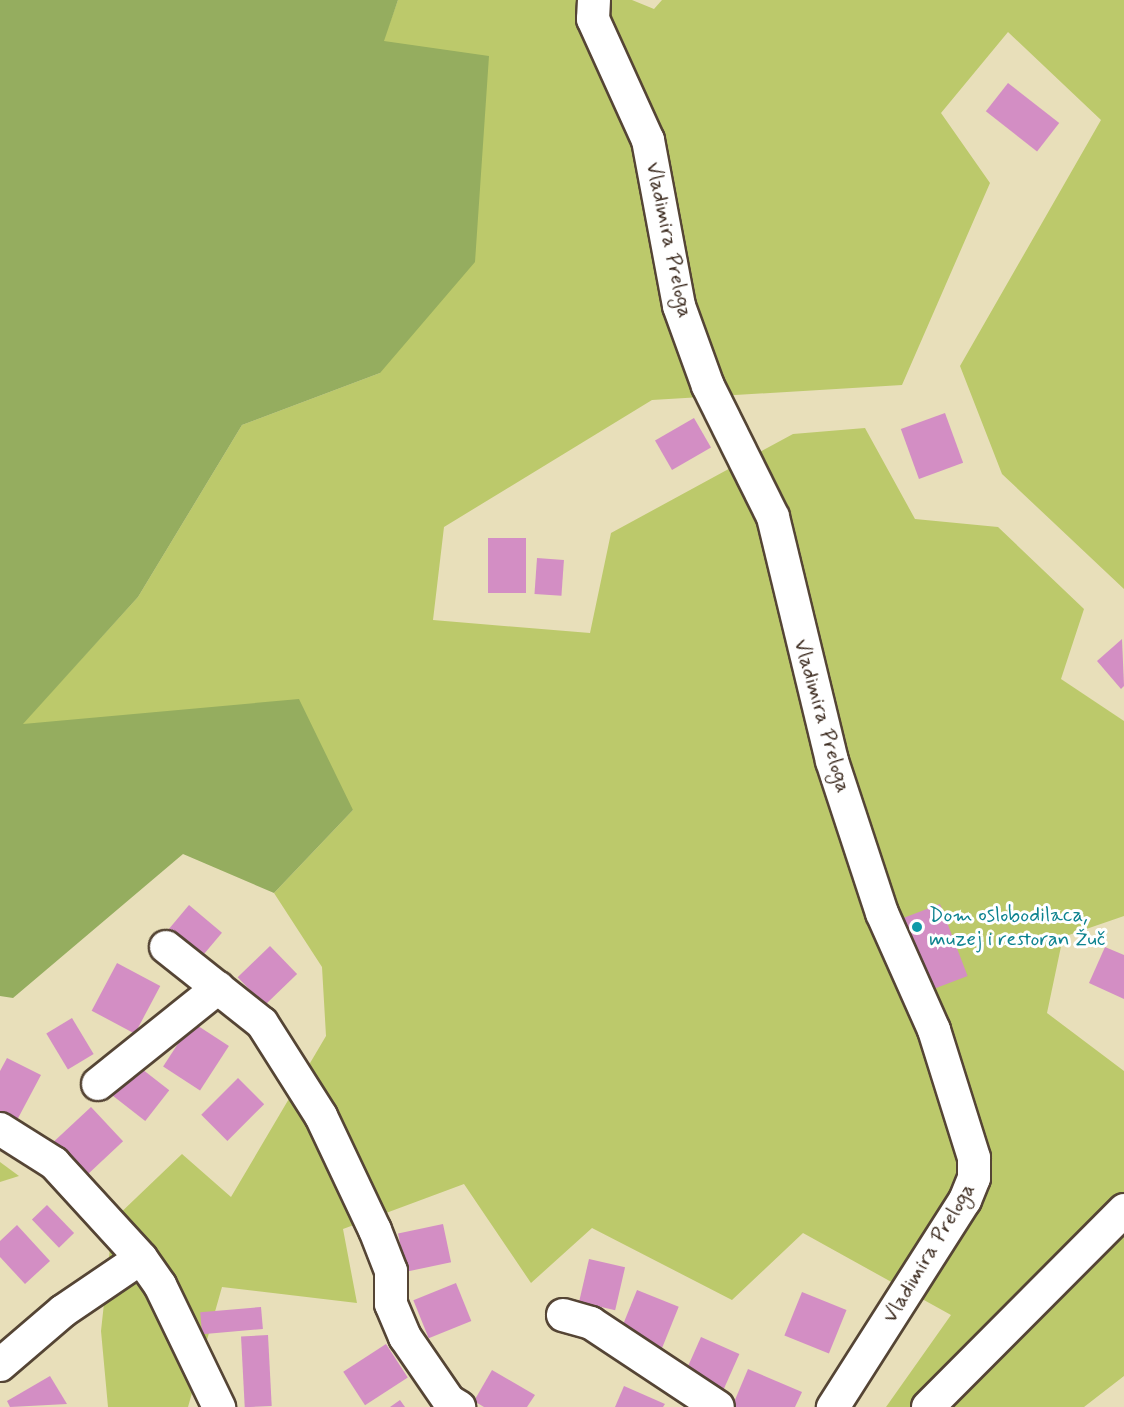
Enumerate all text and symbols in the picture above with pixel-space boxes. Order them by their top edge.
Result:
street label: Vladimira Preloga [640,160,698,320]
street label: Vladimira Preloga [788,637,856,795]
place label: Dom oslobodilaca, muzej i restoran Žuč [929,902,1105,952]
marker: Dom oslobodilaca, muzej i restoran Žuč [910,920,924,934]
street label: Vladimira Preloga [878,1179,980,1327]

